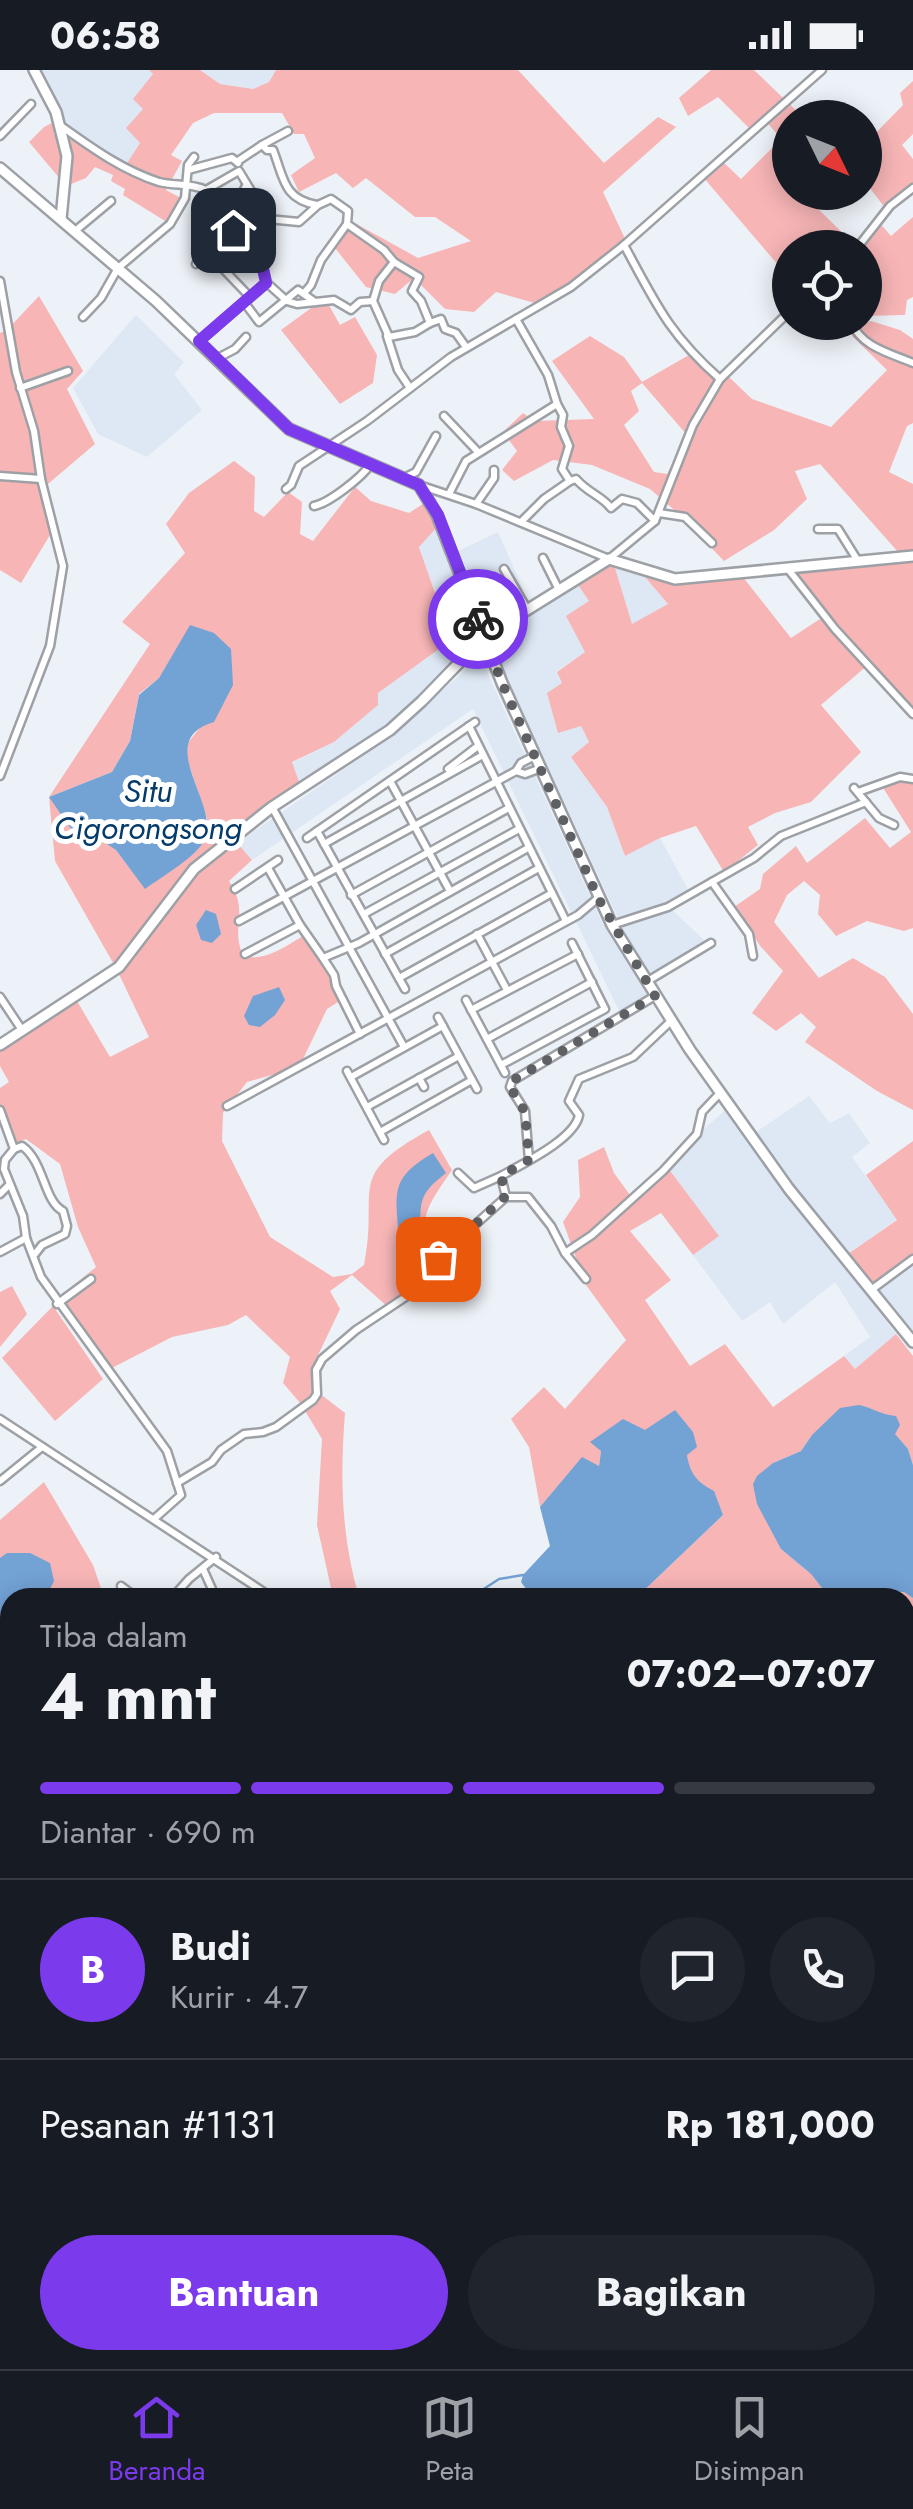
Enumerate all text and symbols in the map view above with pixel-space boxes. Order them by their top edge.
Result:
text: 06:58 [50,8,161,63]
north arrow [772,100,882,210]
map controls [772,100,882,340]
pin [191,188,276,273]
icon: home [206,203,261,258]
button: locate [772,230,882,340]
courier [428,569,528,669]
icon: bike [451,592,506,647]
water label: Situ Cigorongsong [54,768,243,851]
pin [396,1217,481,1302]
icon: bag [411,1232,466,1287]
text: Tiba dalam [40,1613,188,1659]
text: 07:02–07:07 [626,1646,875,1701]
text: 4 mnt [40,1649,216,1743]
text: Diantar · 690 m [40,1809,256,1855]
button: chat [640,1917,745,2022]
button: phone [770,1917,875,2022]
text: Budi [170,1919,251,1974]
text: B [80,1942,105,1997]
text: Kurir · 4.7 [170,1974,308,2020]
text: Pesanan #1131 [40,2097,277,2152]
text: Rp 181,000 [665,2097,875,2152]
button: Bantuan [40,2235,448,2350]
button: Bagikan [468,2235,875,2350]
tab: Beranda [108,2390,206,2491]
tab: Peta [422,2390,477,2491]
tab: Disimpan [694,2390,805,2491]

